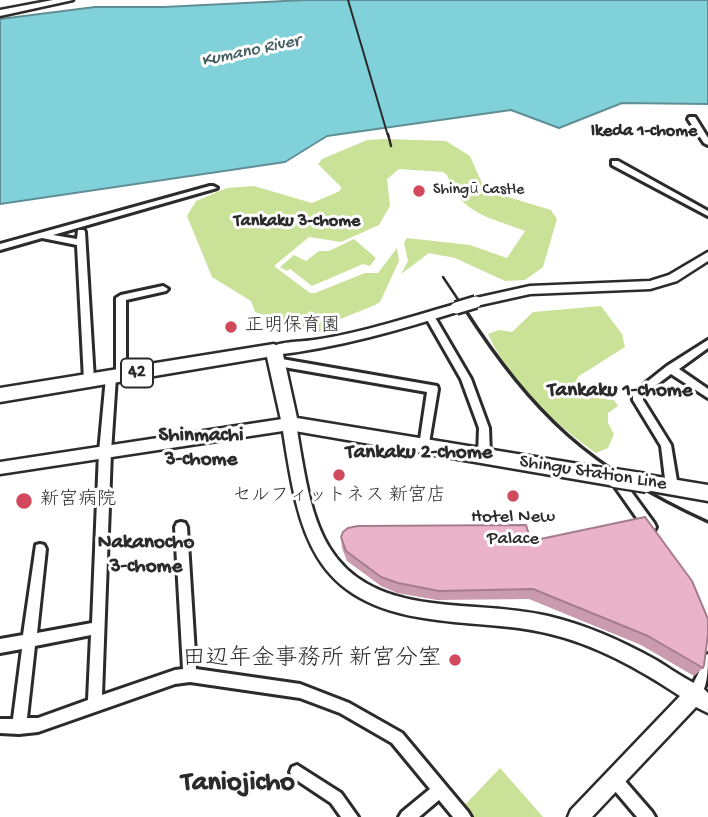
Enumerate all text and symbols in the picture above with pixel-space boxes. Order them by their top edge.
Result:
water label: Kumano River [200,31,302,73]
district label: Ikeda 1-chome [591,121,697,143]
place label: Shingū Castle [433,181,524,201]
marker: Shingū Castle [411,183,427,199]
district label: Tankaku 3-chome [234,211,360,233]
place label: 正明保育園 [245,316,340,338]
marker: 正明保育園 [223,319,239,335]
road number: 42 [121,358,153,388]
district label: Tankaku 1-chome [547,379,693,405]
district label: Shinmachi 3-chome [158,424,244,474]
district label: Tankaku 2-chome [346,441,492,467]
street label: Shingu Station Line [518,451,668,497]
marker: セルフィットネス 新宮店 [331,467,347,483]
place label: セルフィットネス 新宮店 [232,486,446,508]
marker: Hotel New Palace [505,488,521,504]
place label: 新宮病院 [40,490,116,512]
marker: 新宮病院 [14,491,34,511]
place label: Hotel New Palace [471,507,555,551]
district label: Nakanocho 3-chome [98,531,194,581]
place label: 田辺年金事務所 新宮分室 [183,646,441,674]
marker: 田辺年金事務所 新宮分室 [447,652,463,668]
district label: Taniojicho [181,768,295,802]

